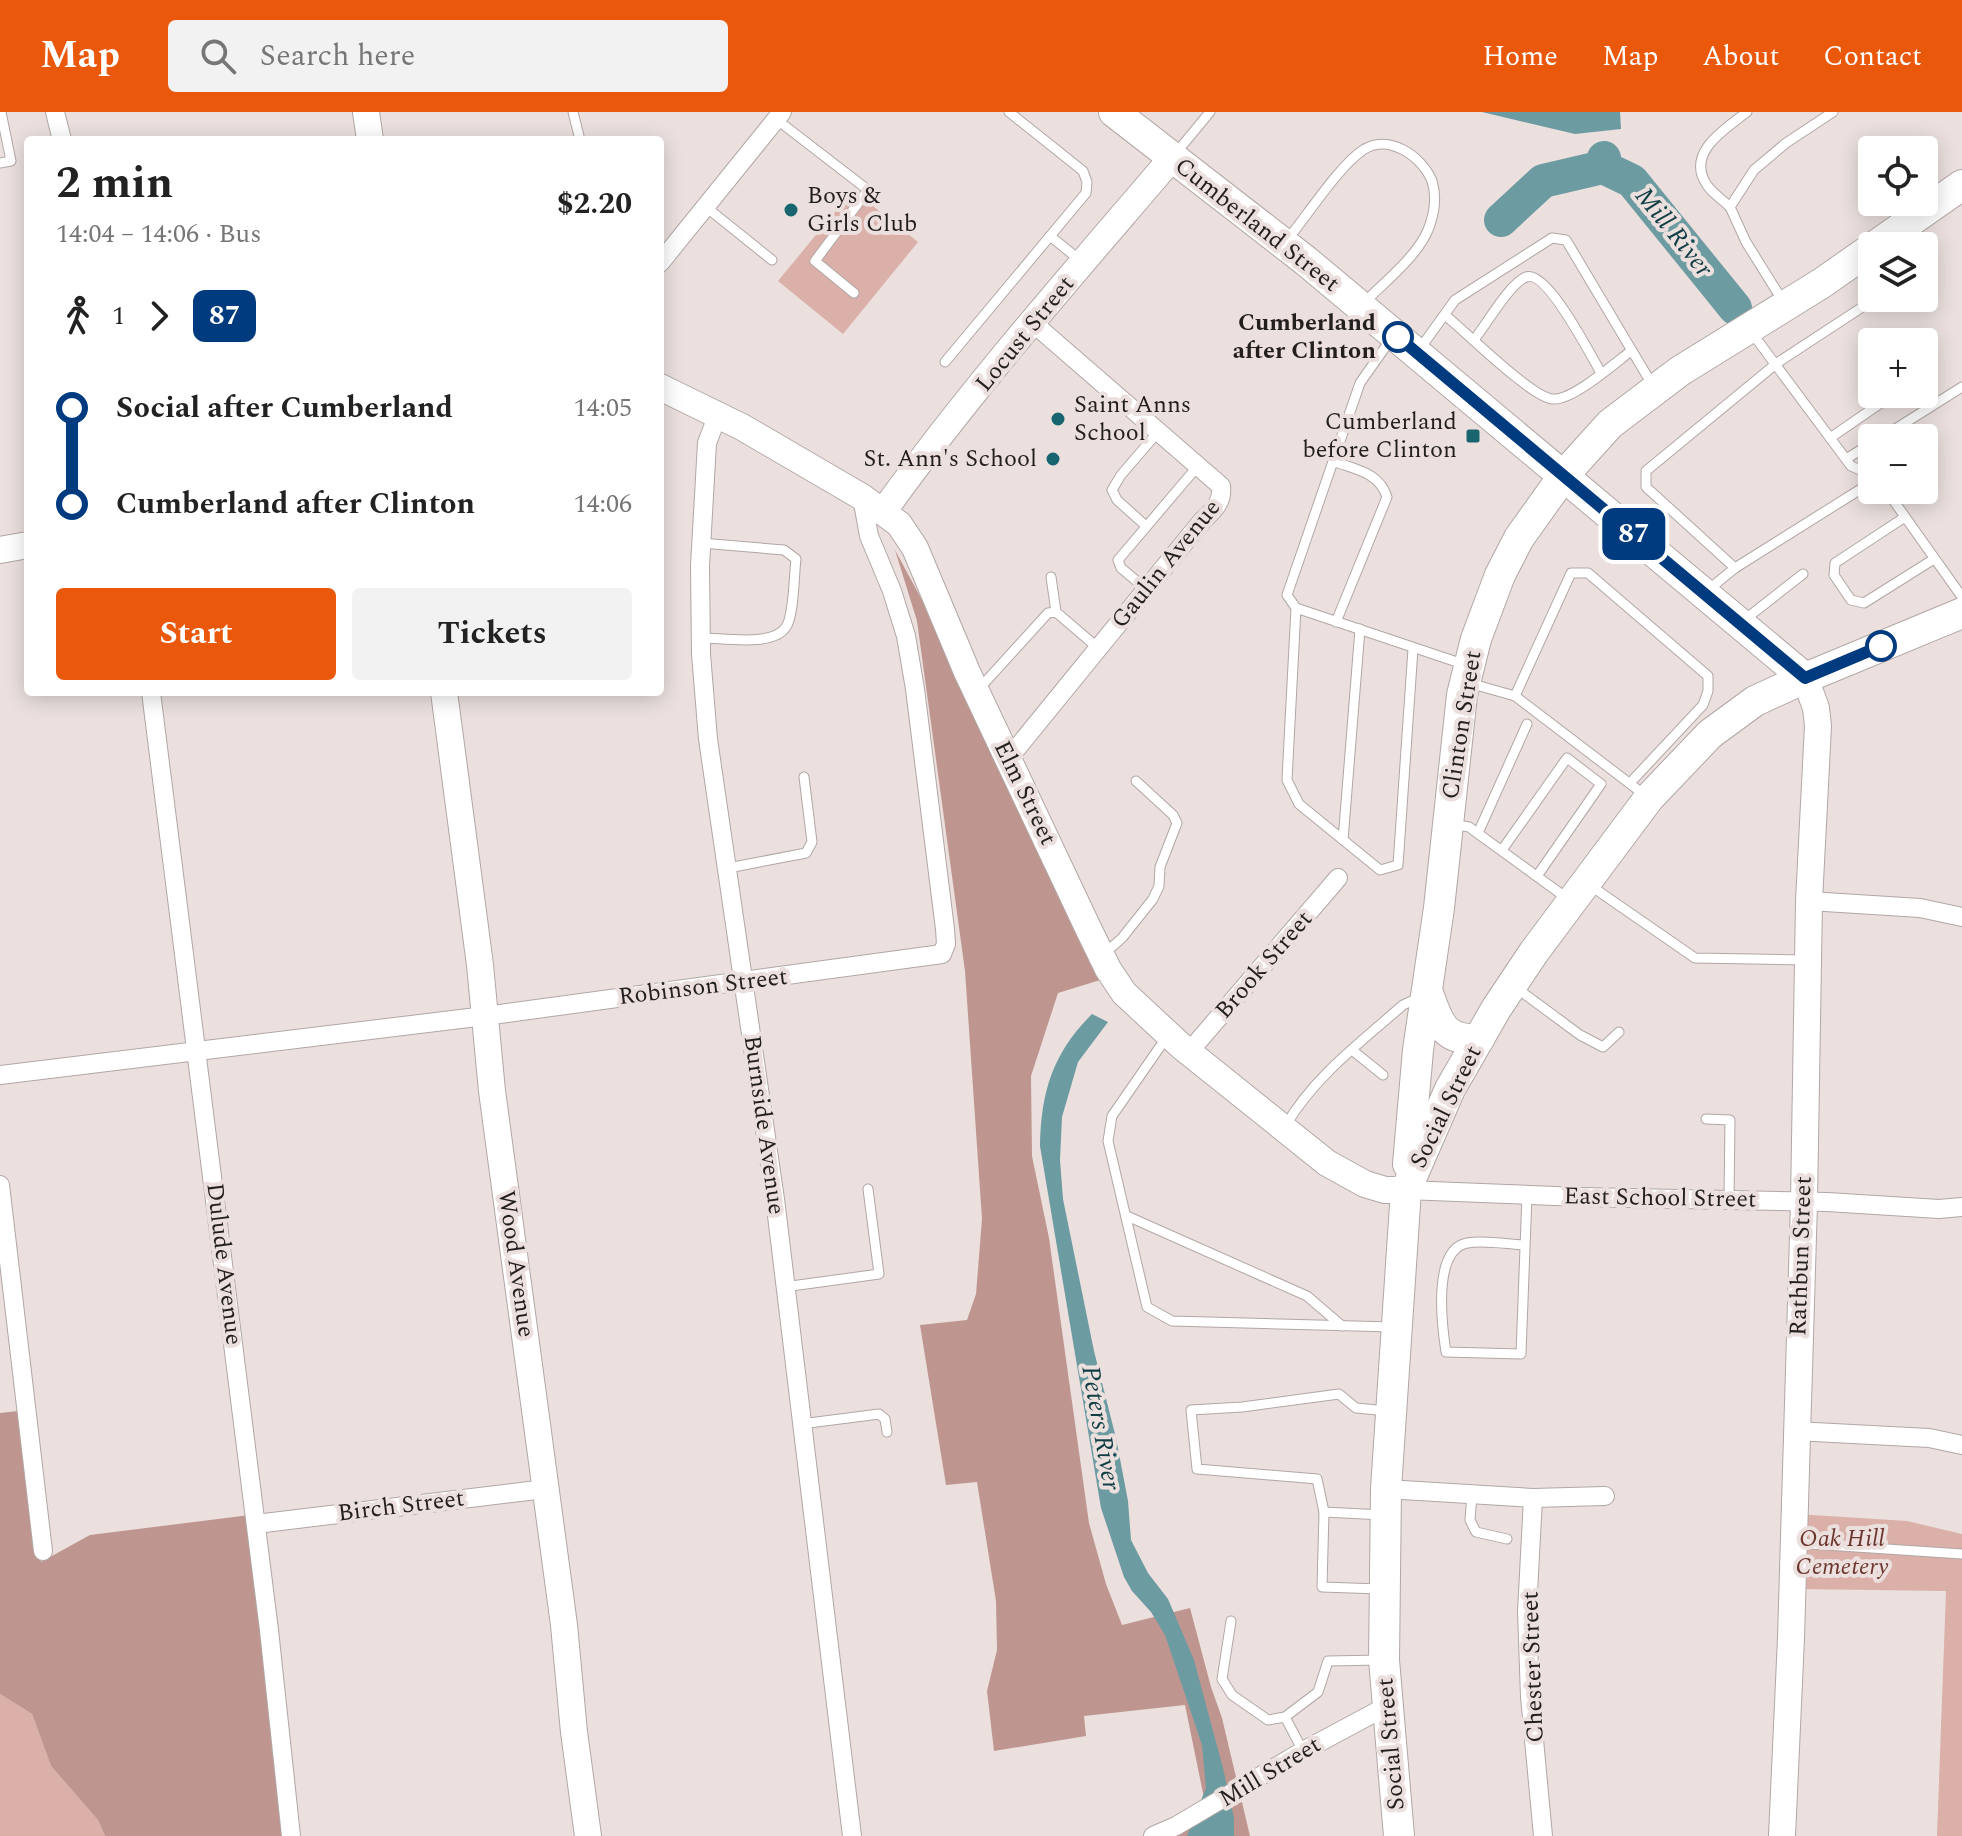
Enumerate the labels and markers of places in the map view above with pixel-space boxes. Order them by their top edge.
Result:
place label: Boys & Girls Club [807,178,917,242]
marker: Boys & Girls Club [782,201,800,219]
place label: Cumberland after Clinton [1233,305,1376,369]
marker: Cumberland after Clinton [1383,322,1413,352]
place label: Saint Anns School [1074,387,1191,451]
place label: Cumberland before Clinton [1302,404,1457,468]
marker: Saint Anns School [1049,410,1067,428]
marker: Cumberland before Clinton [1464,427,1482,445]
place label: St. Ann's School [863,441,1037,477]
marker: St. Ann's School [1044,450,1062,468]
unlabelled marker [1866,631,1896,661]

